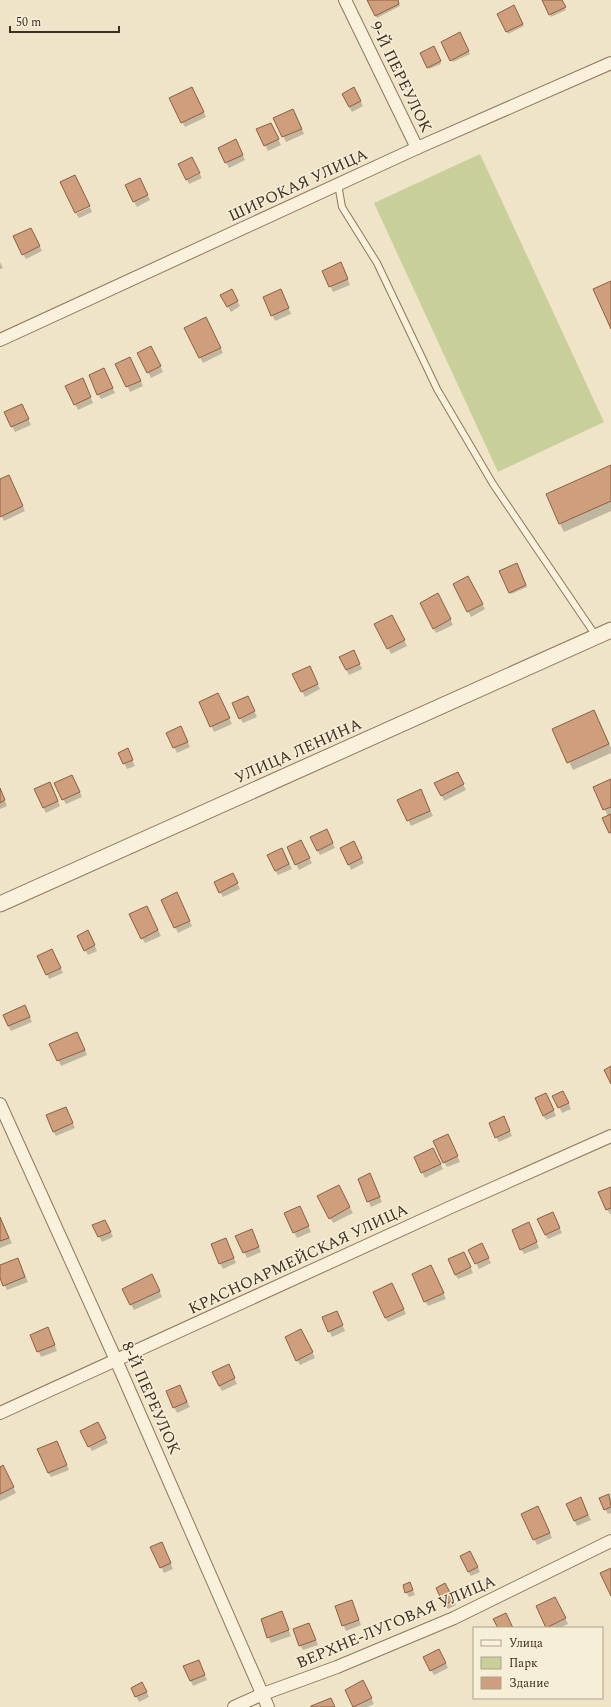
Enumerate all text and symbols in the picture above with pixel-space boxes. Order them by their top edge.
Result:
scale bar [10,8,119,34]
text: 50 m [16,13,41,32]
street label: 9-Й ПЕРЕУЛОК [364,17,439,137]
street label: ШИРОКАЯ УЛИЦА [224,142,372,228]
street label: УЛИЦА ЛЕНИНА [231,712,365,790]
street label: КРАСНОАРМЕЙСКАЯ УЛИЦА [184,1197,412,1321]
street label: 8-Й ПЕРЕУЛОК [115,1338,187,1459]
street label: ВЕРХНЕ-ЛУГОВАЯ УЛИЦА [293,1569,499,1675]
legend [473,1627,603,1699]
text: Улица [509,1634,543,1653]
text: Парк [509,1654,538,1673]
text: Здание [509,1674,549,1693]

